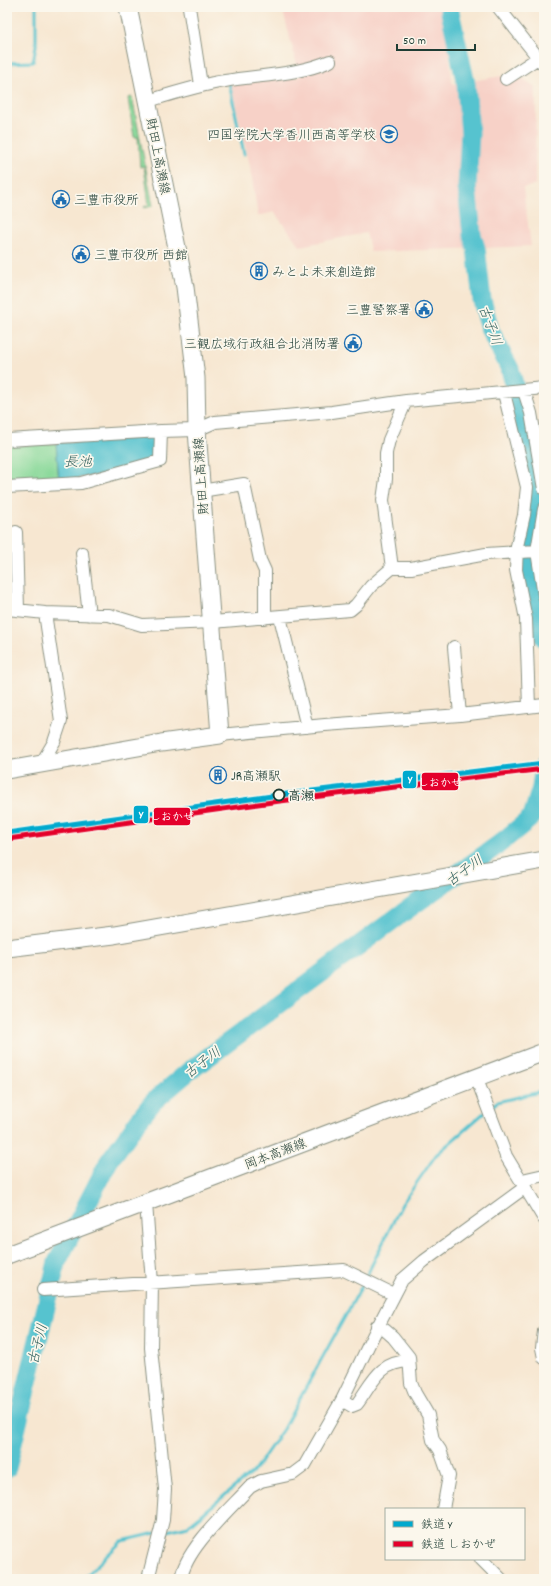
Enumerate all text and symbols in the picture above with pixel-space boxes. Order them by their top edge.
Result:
scale bar [397,26,475,52]
text: 50 m [403,33,426,50]
street label: 財田上高瀬線 [140,116,174,198]
school or university icon: 四国学院大学香川西高等学校 [379,124,399,144]
place label: 四国学院大学香川西高等学校 [207,127,376,146]
public building icon: 三豊市役所 [51,189,71,209]
place label: 三豊市役所 [74,192,139,211]
public building icon: 三豊市役所 西館 [71,244,91,264]
place label: 三豊市役所 西館 [94,247,188,266]
building icon: みとよ未来創造館 [249,261,269,281]
place label: みとよ未来創造館 [272,264,376,283]
public building icon: 三豊警察署 [414,299,434,319]
place label: 三豊警察署 [346,302,411,321]
water label: 古子川 [473,303,506,349]
public building icon: 三観広域行政組合北消防署 [343,333,363,353]
place label: 三観広域行政組合北消防署 [184,336,340,355]
street label: 財田上高瀬線 [190,435,215,515]
water label: 長池 [64,453,93,473]
building icon: JR高瀬駅 [208,765,228,785]
place label: JR高瀬駅 [231,768,281,787]
line badge: Y [402,770,417,789]
line badge: しおかぜ [421,772,459,791]
text: Y [407,773,413,789]
text: しおかぜ [418,776,462,792]
marker: 高瀬 [272,788,286,802]
place label: 高瀬 [288,788,314,807]
line badge: Y [133,805,149,824]
line badge: しおかぜ [153,807,191,826]
text: Y [138,808,144,824]
text: しおかぜ [150,810,194,826]
water label: 古子川 [442,851,488,892]
water label: 古子川 [180,1043,226,1084]
street label: 岡本高瀬線 [242,1134,311,1176]
water label: 古子川 [24,1322,54,1367]
legend [385,1508,525,1560]
text: 鉄道 Y [421,1517,453,1534]
text: 鉄道 しおかぜ [421,1537,496,1554]

